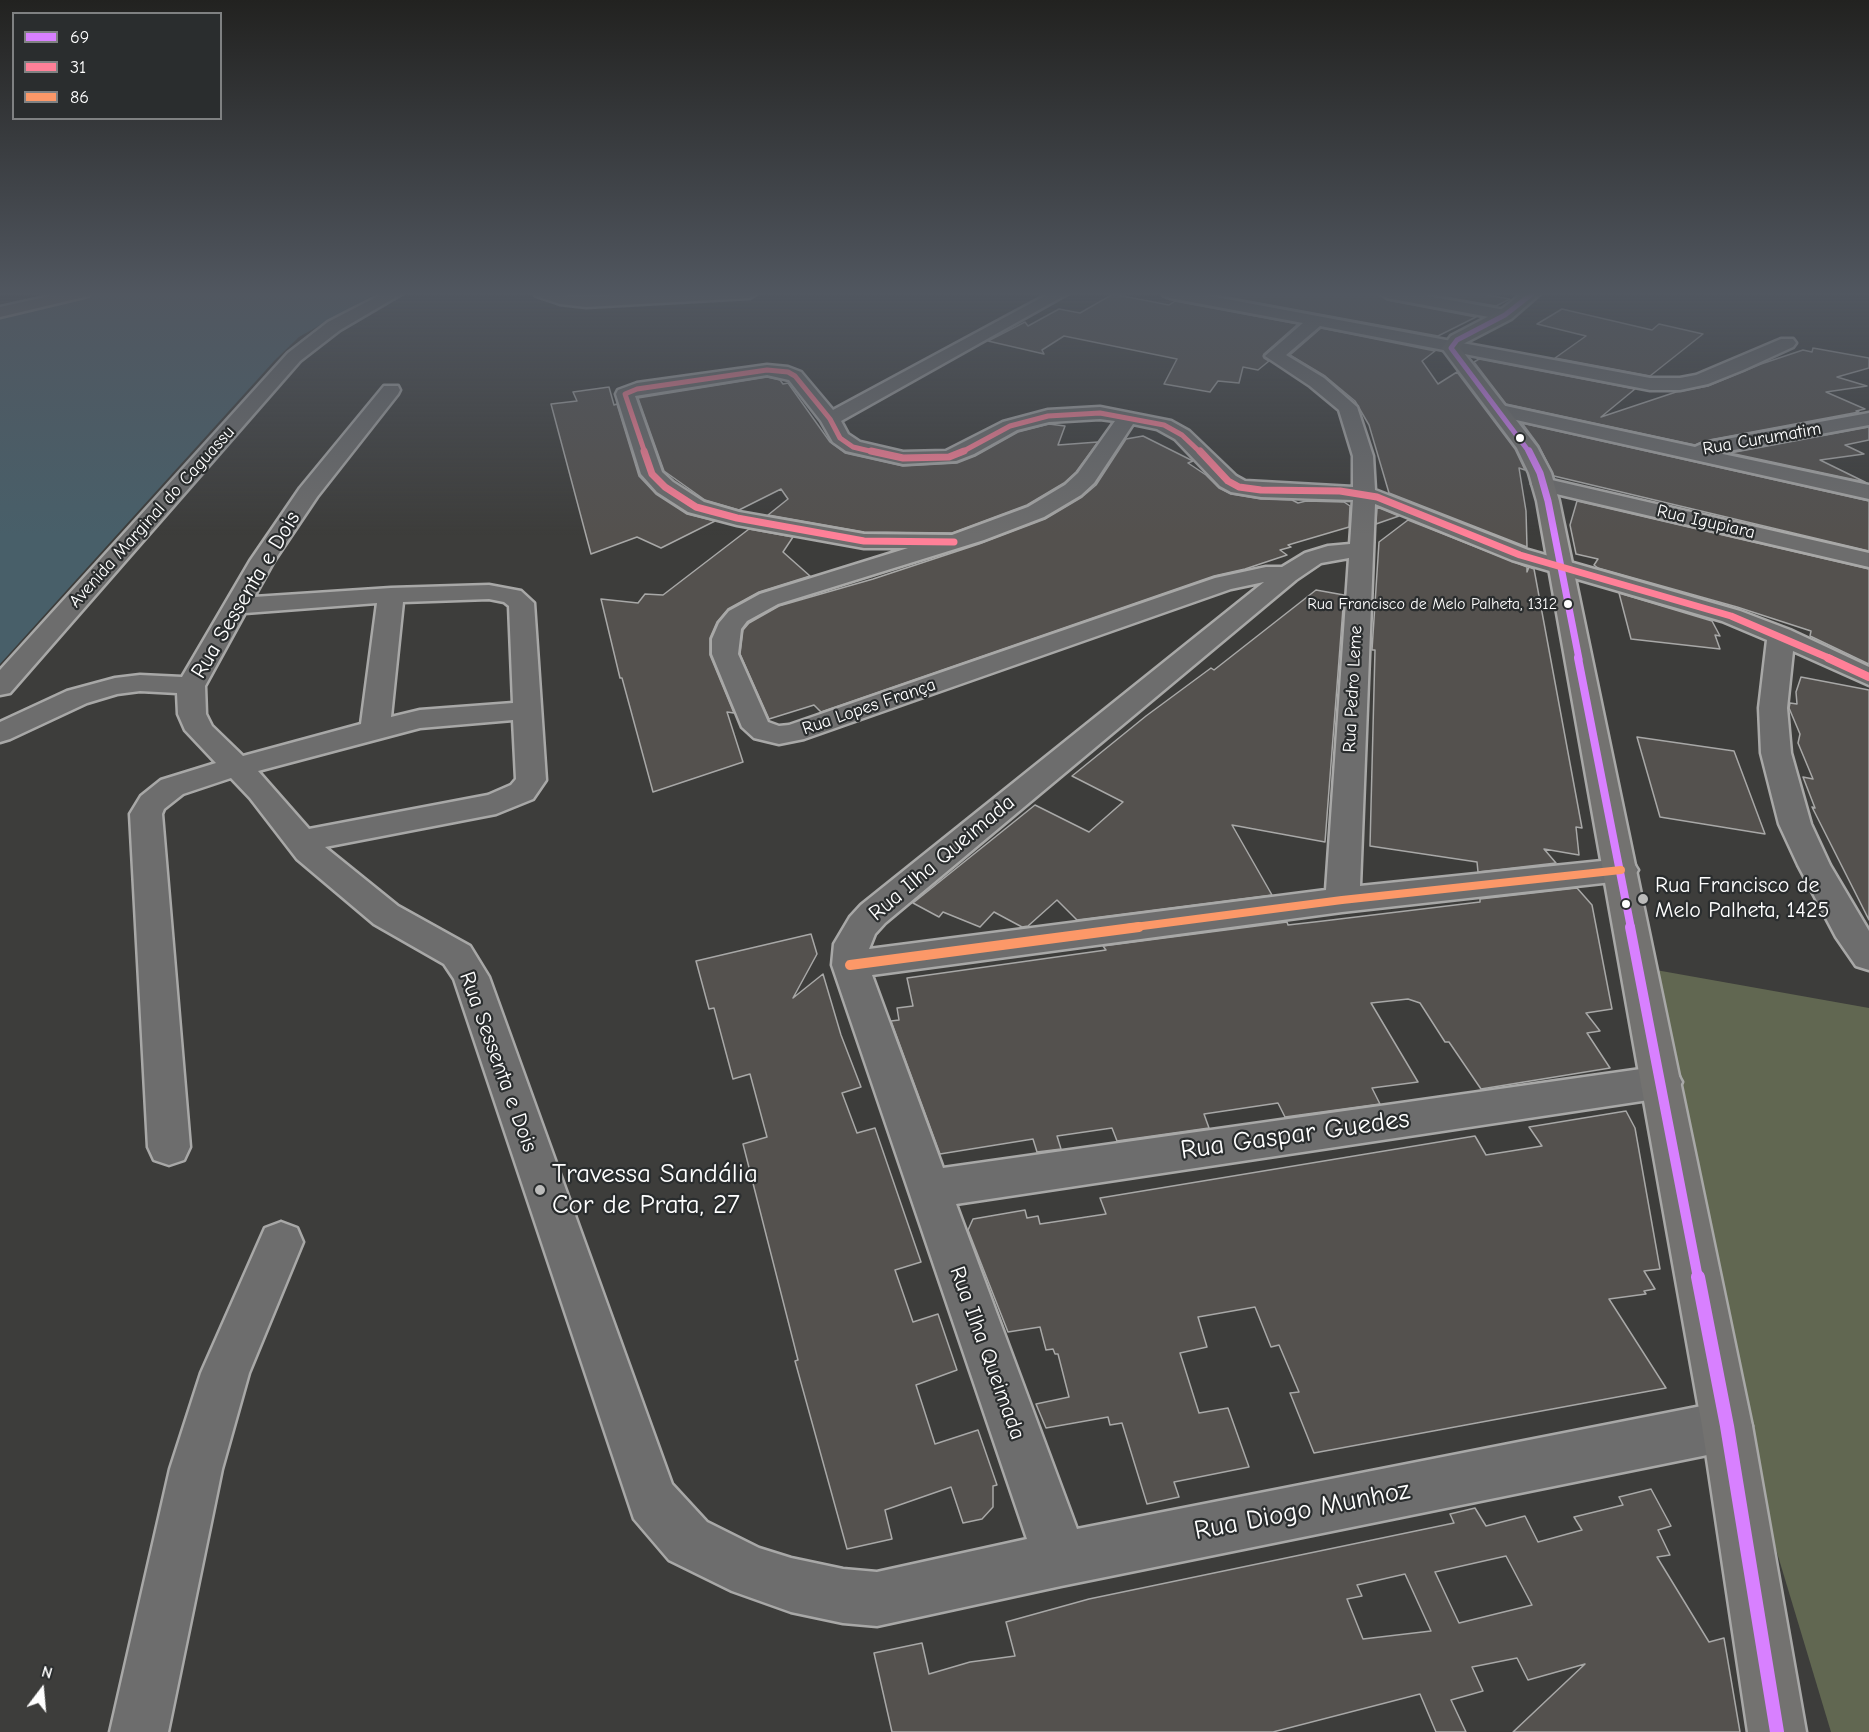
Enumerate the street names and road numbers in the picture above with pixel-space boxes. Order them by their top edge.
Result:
street label: Rua Curumatim [1701,418,1823,460]
street label: Avenida Marginal do Caguassu [65,422,239,612]
street label: Rua Igupiara [1655,500,1757,544]
street label: Rua Sessenta e Dois [186,507,306,683]
street label: Rua Pedro Leme [1339,625,1367,753]
street label: Rua Lopes França [799,674,939,740]
street label: Rua Ilha Queimada [864,789,1020,927]
street label: Rua Sessenta e Dois [453,968,543,1156]
street label: Rua Gaspar Guedes [1178,1103,1412,1167]
street label: Rua Ilha Queimada [943,1263,1031,1443]
street label: Rua Diogo Munhoz [1191,1474,1413,1548]

